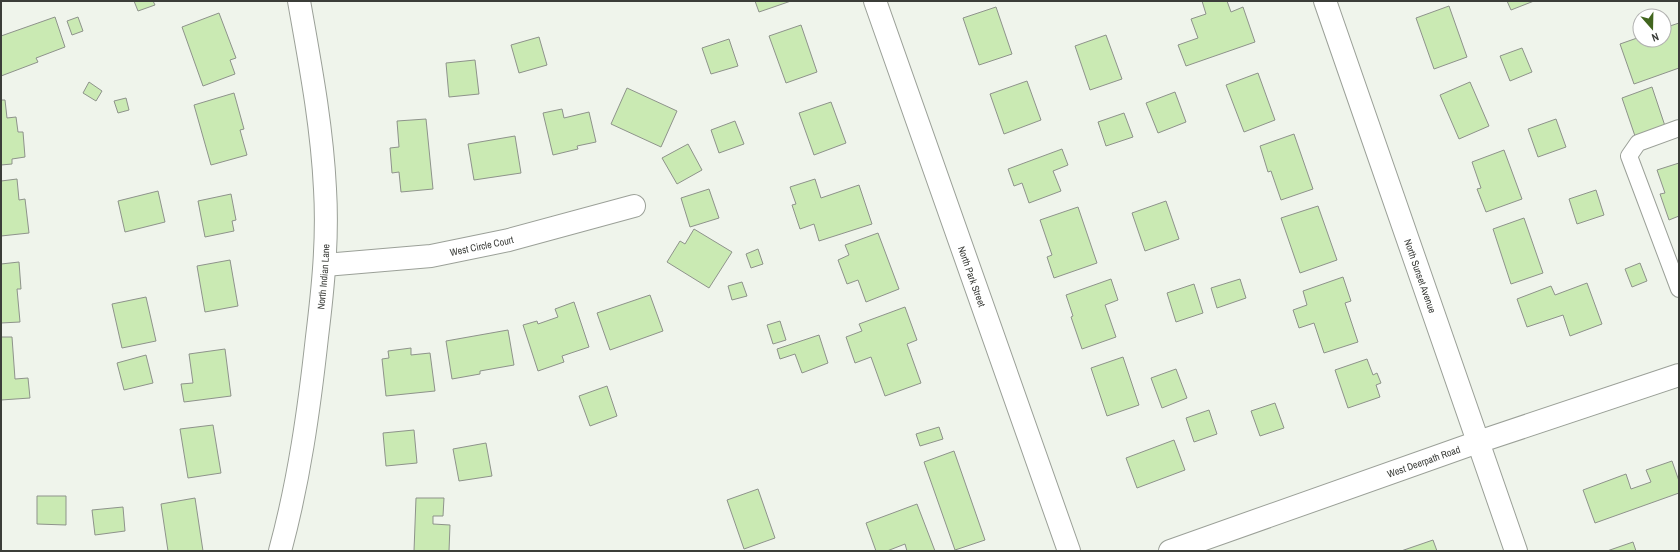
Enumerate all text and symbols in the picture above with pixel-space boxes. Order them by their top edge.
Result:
north arrow [1632,8,1672,48]
text: N [1650,30,1661,45]
street label: West Circle Court [449,232,516,258]
street label: North Sunset Avenue [1402,237,1439,315]
street label: North Indian Lane [314,243,332,310]
street label: North Park Street [955,244,989,309]
street label: West Deerpath Road [1385,442,1462,480]

